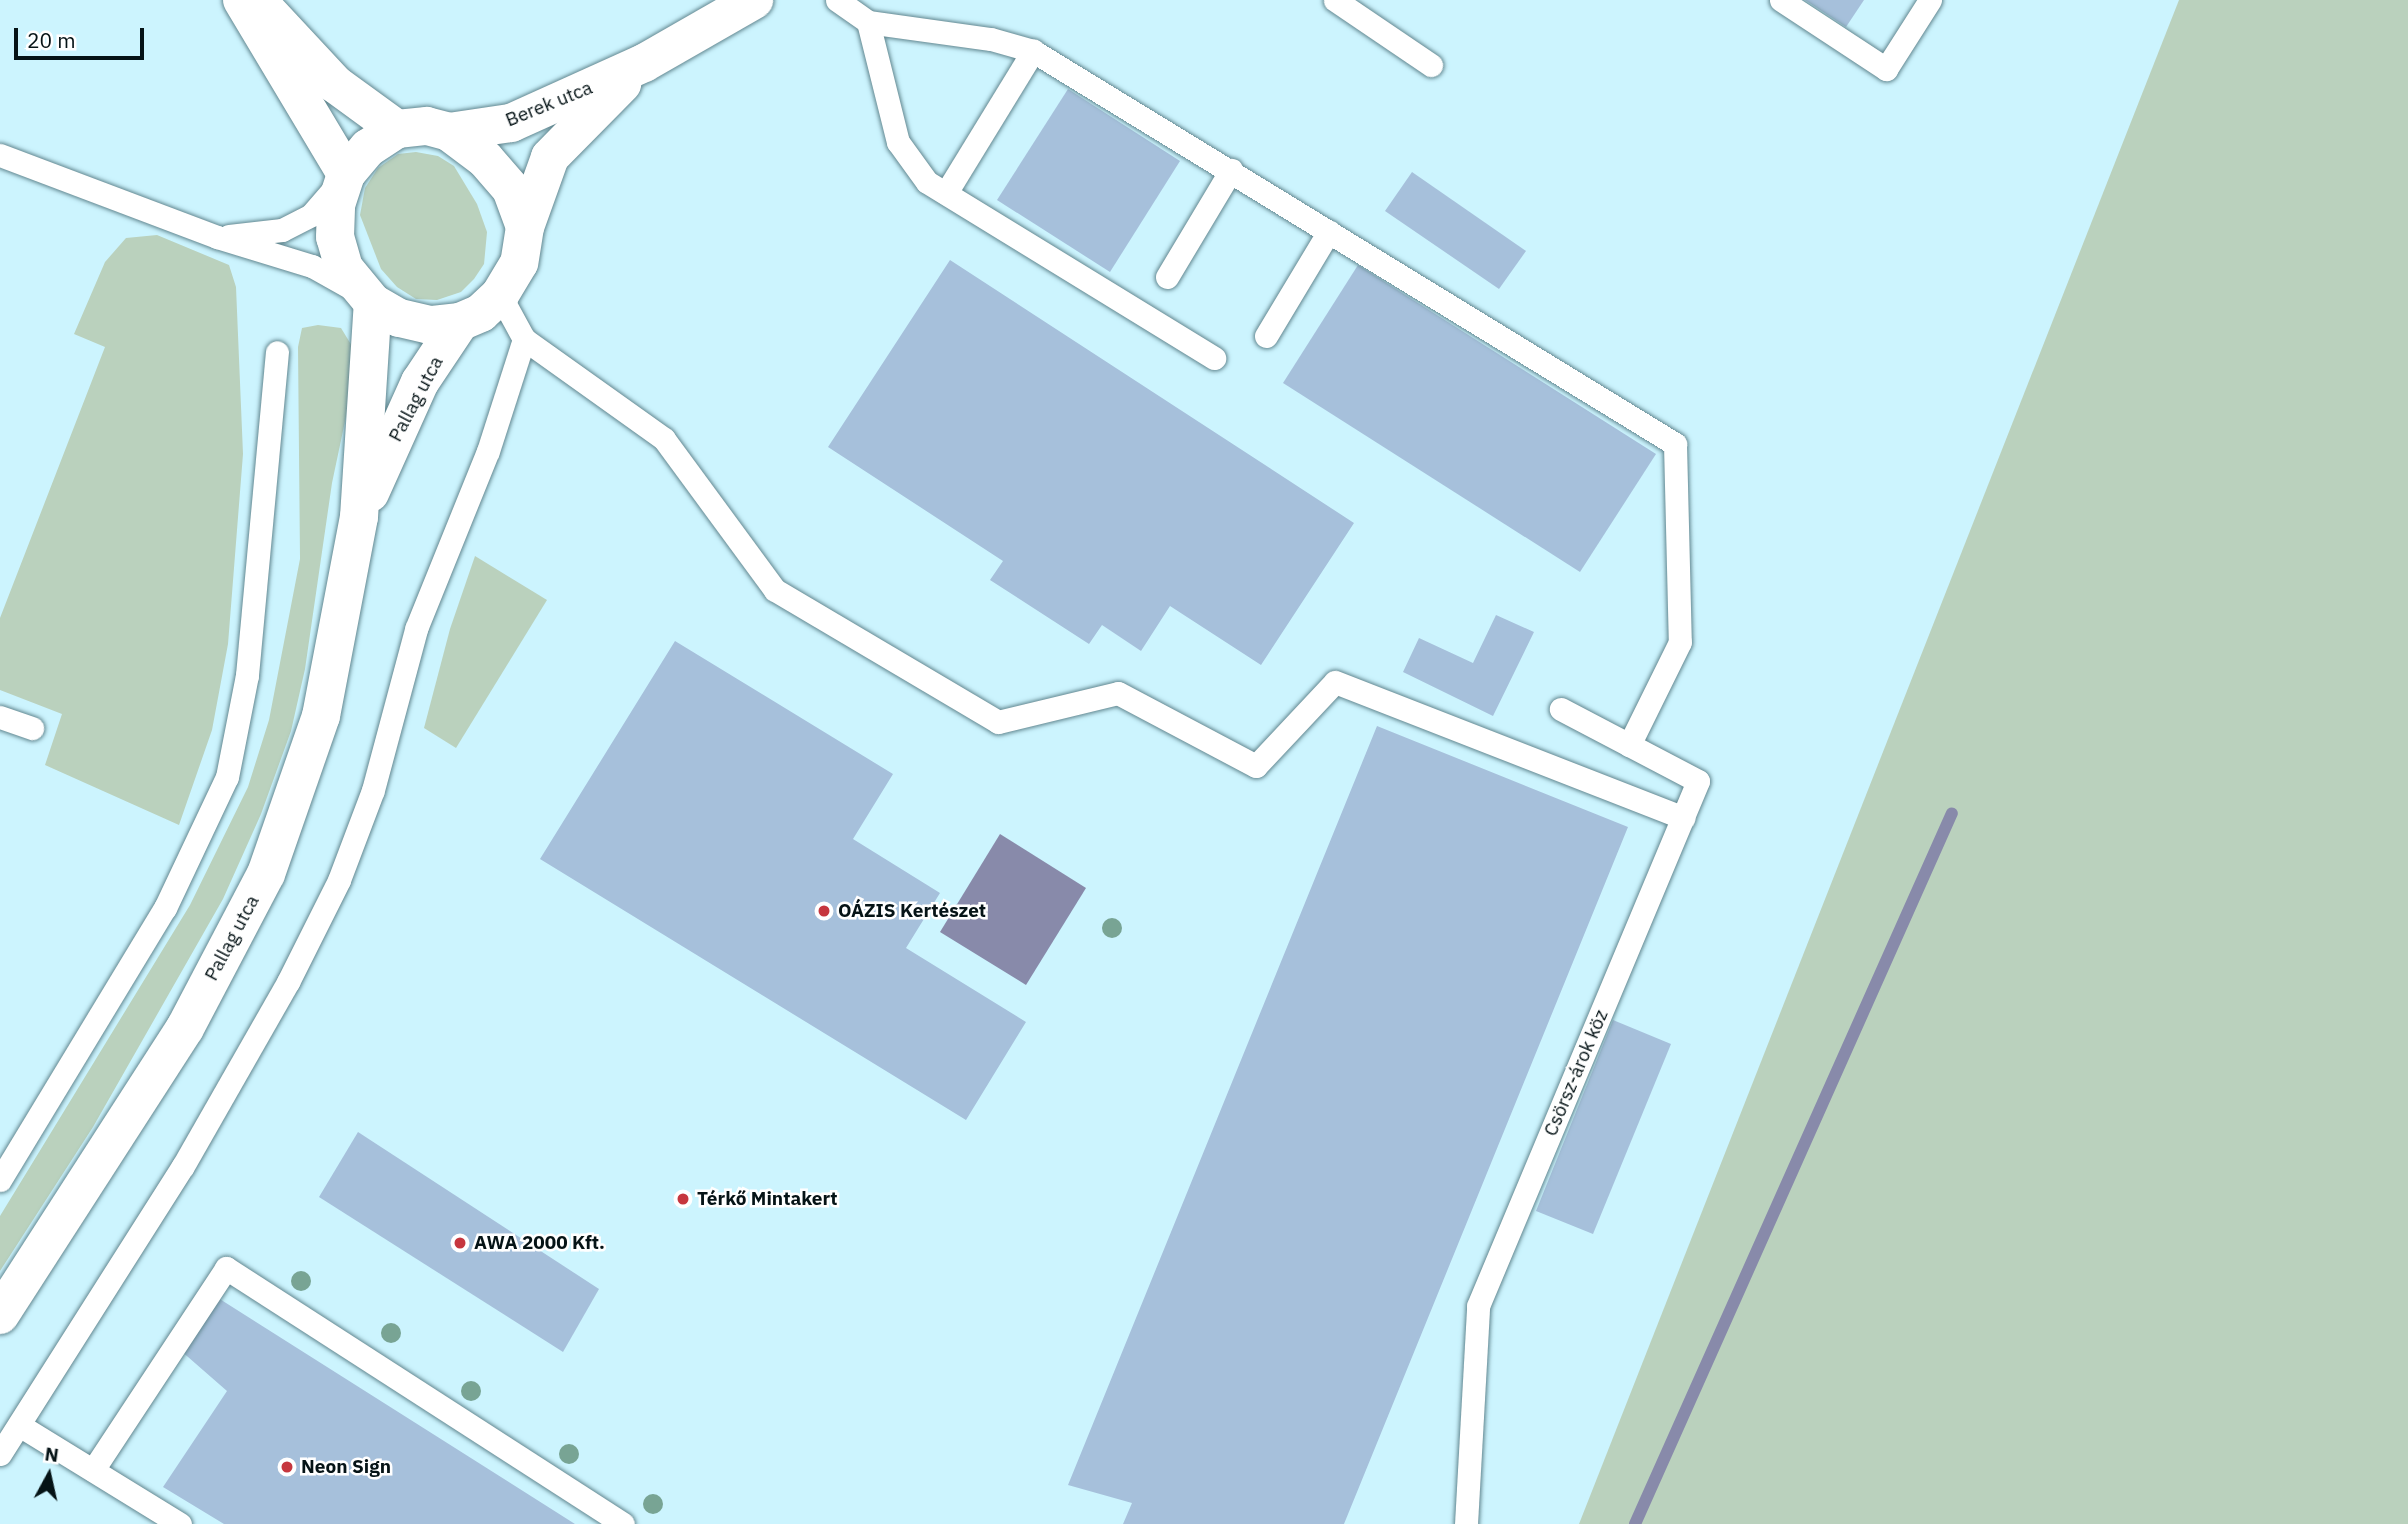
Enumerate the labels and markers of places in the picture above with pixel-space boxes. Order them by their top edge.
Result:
place label: OÁZIS Kertészet [838,900,986,922]
marker: OÁZIS Kertészet [816,903,832,919]
place label: Térkő Mintakert [697,1188,837,1210]
marker: Térkő Mintakert [675,1191,691,1207]
place label: AWA 2000 Kft. [474,1232,605,1254]
marker: AWA 2000 Kft. [452,1235,468,1251]
place label: Neon Sign [301,1456,391,1478]
marker: Neon Sign [279,1459,295,1475]

